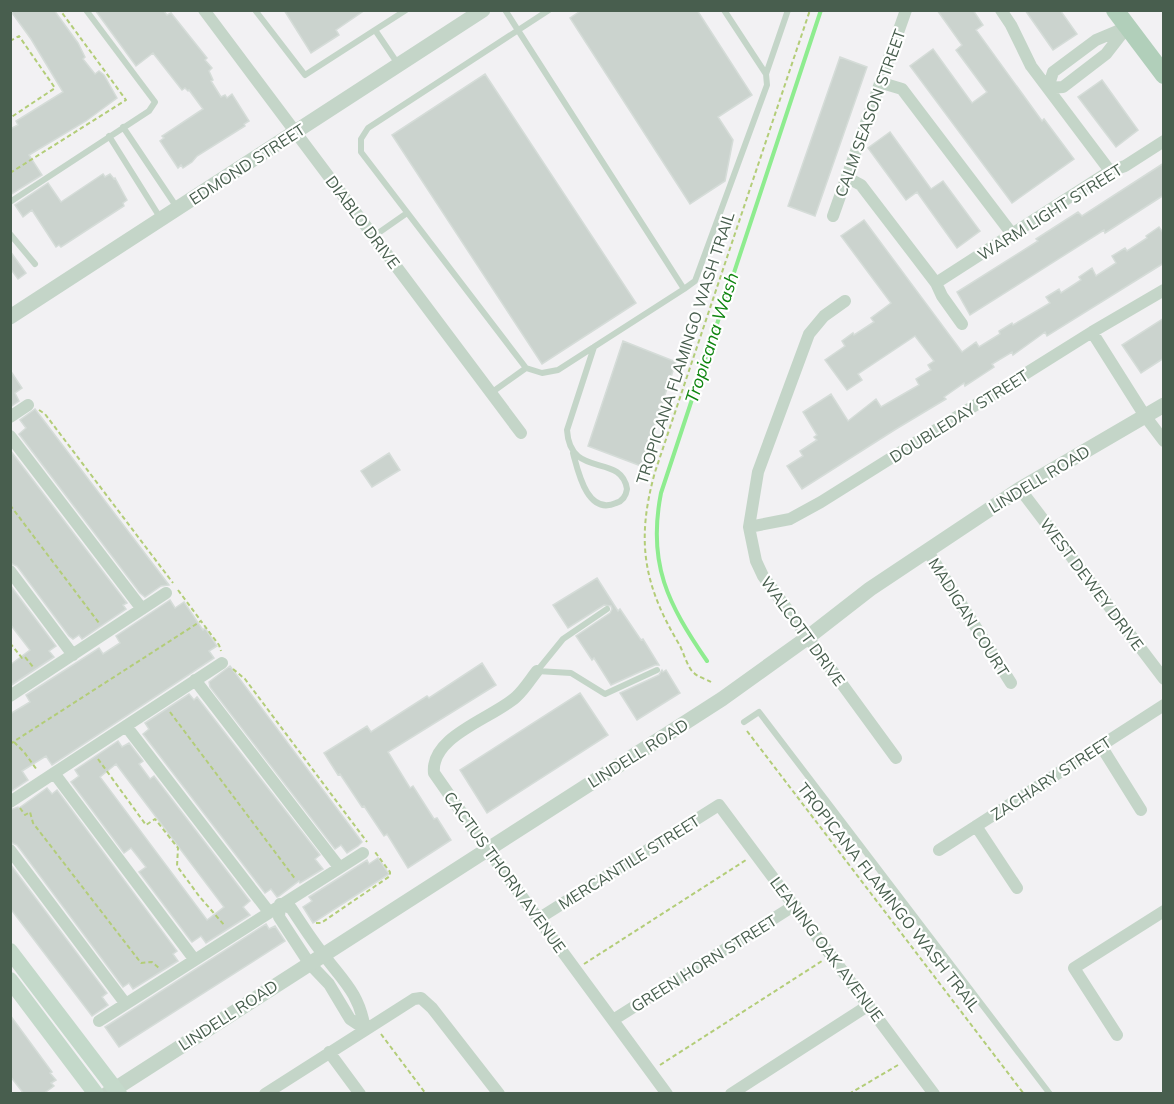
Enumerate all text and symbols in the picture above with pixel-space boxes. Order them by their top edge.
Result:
street label: CALM SEASON STREET [830,26,910,200]
street label: EDMOND STREET [185,119,309,209]
street label: WARM LIGHT STREET [974,159,1126,265]
street label: DIABLO DRIVE [322,172,404,272]
street label: TROPICANA FLAMINGO WASH TRAIL [631,209,739,487]
water label: Tropicana Wash [680,270,744,406]
street label: DOUBLEDAY STREET [886,365,1032,467]
street label: LINDELL ROAD [985,441,1093,517]
street label: WEST DEWEY DRIVE [1036,514,1148,654]
street label: MADIGAN COURT [924,554,1014,680]
street label: WALCOTT DRIVE [757,572,849,690]
street label: LINDELL ROAD [584,714,692,792]
street label: ZACHARY STREET [987,731,1115,824]
street label: TROPICANA FLAMINGO WASH TRAIL [793,778,985,1016]
street label: CACTUS THORN AVENUE [440,787,570,957]
street label: MERCANTILE STREET [554,810,704,914]
street label: LEANING OAK AVENUE [766,873,888,1025]
street label: GREEN HORN STREET [627,910,781,1016]
street label: LINDELL ROAD [174,975,282,1055]

